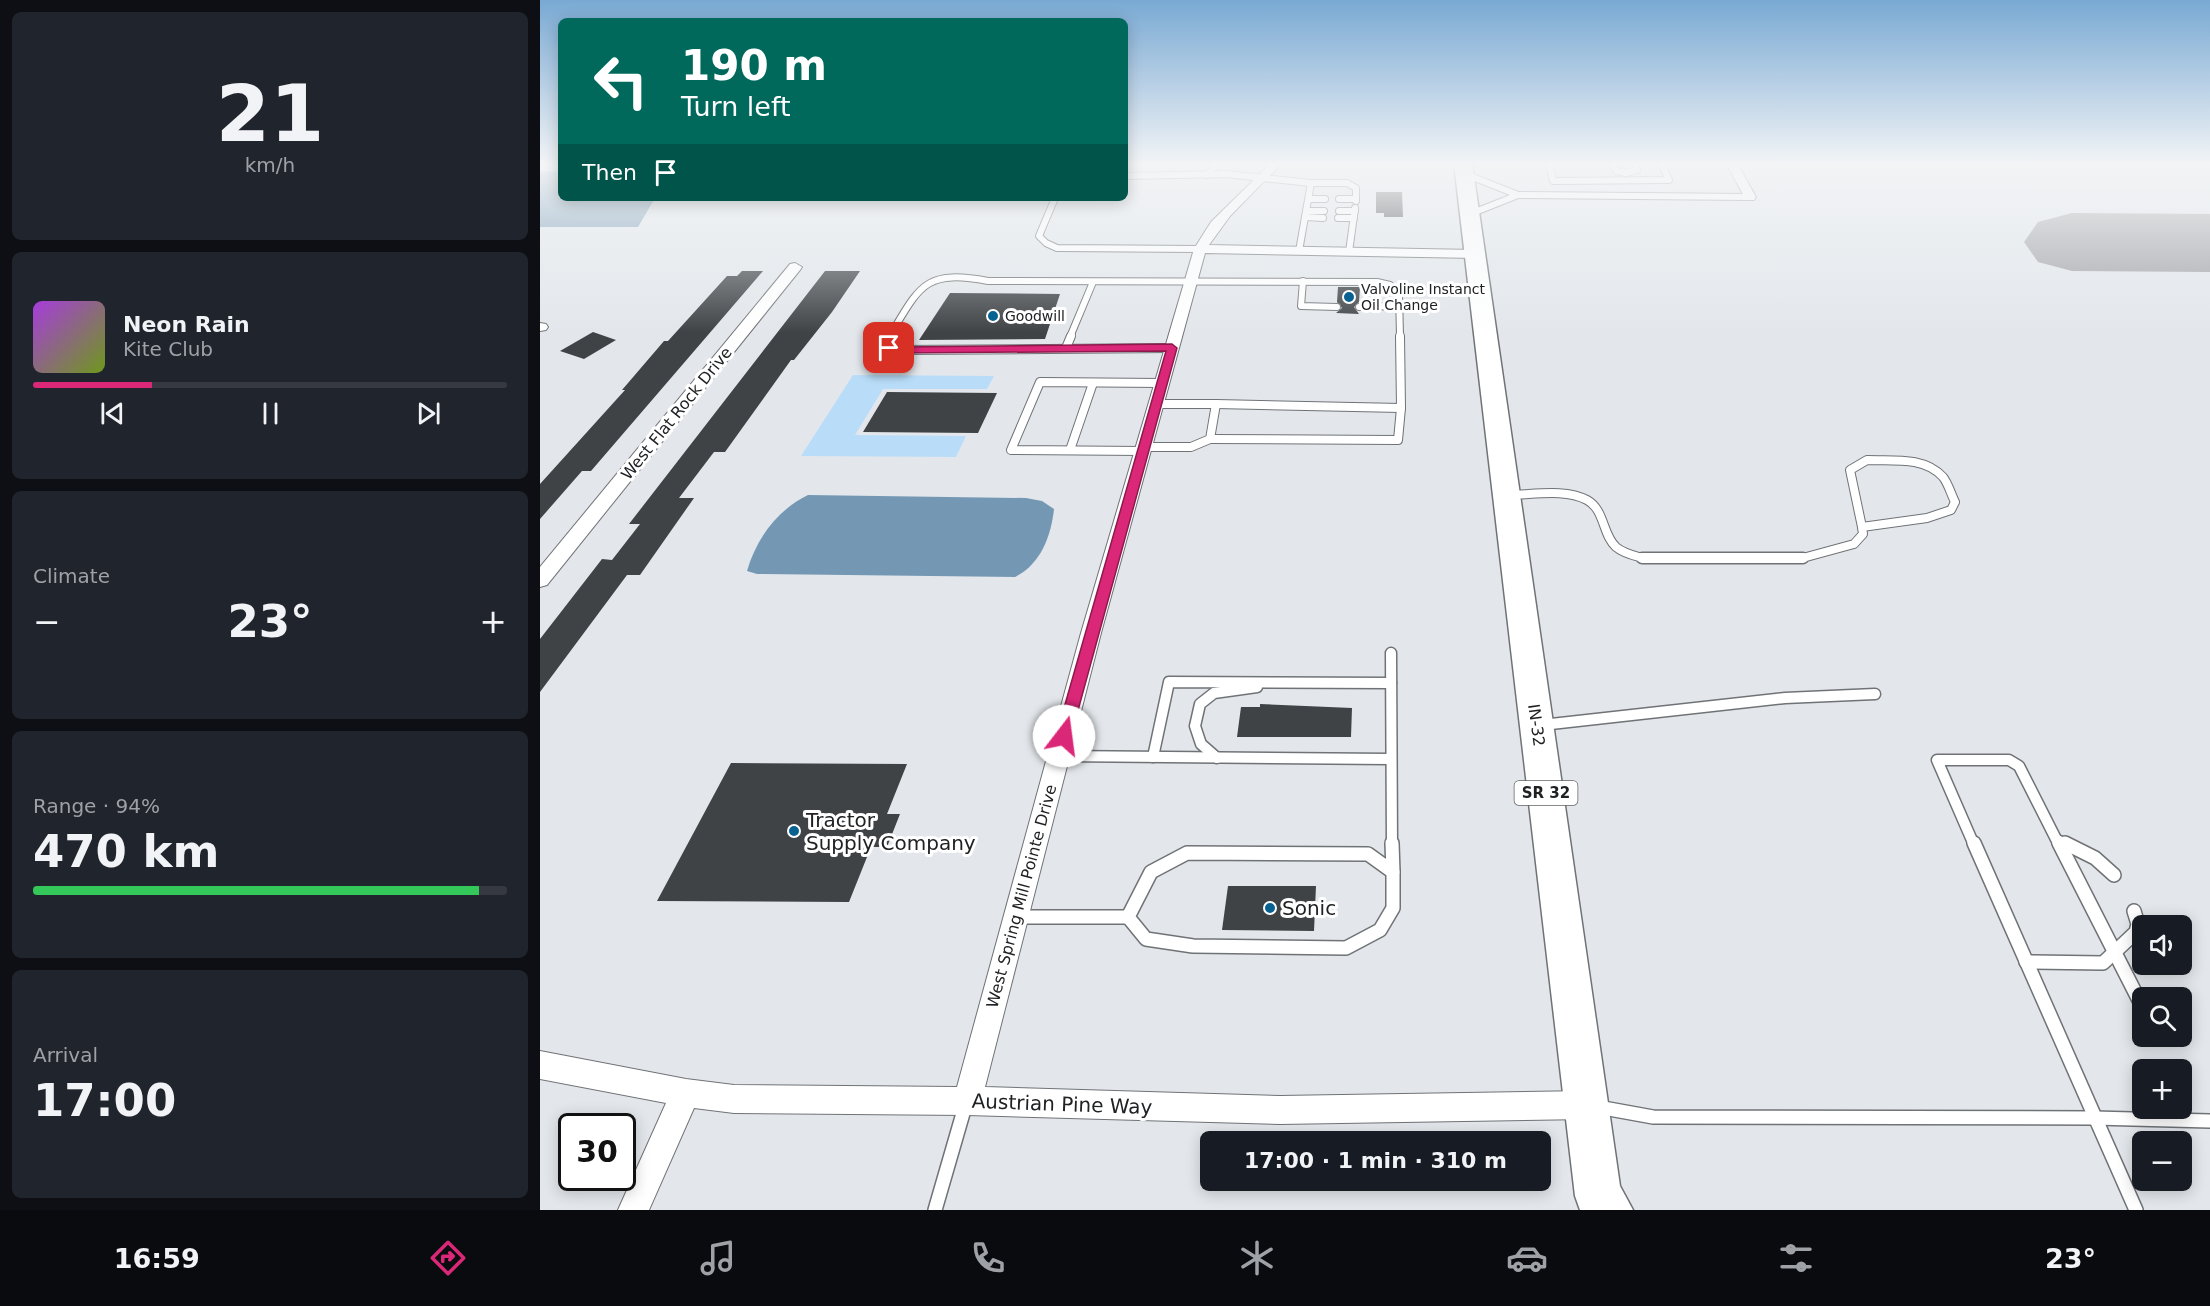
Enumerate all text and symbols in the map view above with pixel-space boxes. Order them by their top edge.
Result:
text: 190 m [681,41,827,90]
icon: left [582,42,660,120]
text: 21 [216,69,324,159]
text: Turn left [681,91,791,122]
text: km/h [245,153,295,177]
icon: arrive [649,156,682,189]
text: Then [582,160,637,185]
place label: Valvoline Instanct Oil Change [1361,281,1485,313]
marker: Valvoline Instanct Oil Change [1342,290,1356,304]
place label: Goodwill [1005,308,1065,324]
marker: Goodwill [986,309,1000,323]
text: Neon Rain [123,312,250,337]
pin [863,322,914,373]
icon: arrive [872,331,905,364]
text: Kite Club [123,337,213,361]
street label: West Flat Rock Drive [617,343,736,483]
icon: previous [96,397,129,430]
icon: pause [254,397,287,430]
icon: next [412,397,445,430]
text: Climate [33,564,110,588]
text: 23° [227,595,313,648]
text: − [33,602,61,641]
text: + [479,602,507,641]
street label: IN-32 [1524,703,1549,748]
position arrow [1032,704,1096,768]
road number: SR 32 [1514,781,1578,805]
street label: West Spring Mill Pointe Drive [982,782,1061,1010]
text: Range · 94% [33,794,160,818]
place label: Tractor Supply Company [805,808,976,855]
marker: Tractor Supply Company [787,824,801,838]
text: 470 km [33,825,219,878]
place label: Sonic [1282,896,1336,920]
marker: Sonic [1263,901,1277,915]
map controls [2132,915,2192,1191]
button: sound [2132,915,2192,975]
button: search [2132,987,2192,1047]
text: Arrival [33,1043,98,1067]
button: + [2132,1059,2192,1119]
text: 17:00 [33,1074,176,1127]
street label: Austrian Pine Way [971,1089,1153,1119]
speed limit sign: 30 [558,1113,636,1191]
button: − [2132,1131,2192,1191]
text: 17:00 · 1 min · 310 m [1244,1148,1507,1173]
icon: directions [427,1237,469,1279]
icon: music [697,1237,739,1279]
icon: phone [967,1237,1009,1279]
icon: climate [1236,1237,1278,1279]
icon: car [1506,1237,1548,1279]
icon: filters [1775,1237,1817,1279]
text: 16:59 [114,1243,200,1274]
text: 23° [2045,1243,2096,1274]

